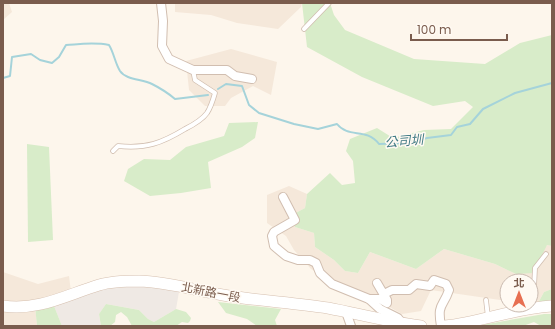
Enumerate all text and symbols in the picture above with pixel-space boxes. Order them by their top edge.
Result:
scale bar [411,16,507,42]
text: 100 m [417,21,451,38]
water label: 公司圳 [384,130,426,152]
north arrow [499,273,539,313]
text: 北 [514,275,525,291]
street label: 北新路一段 [180,278,242,306]

